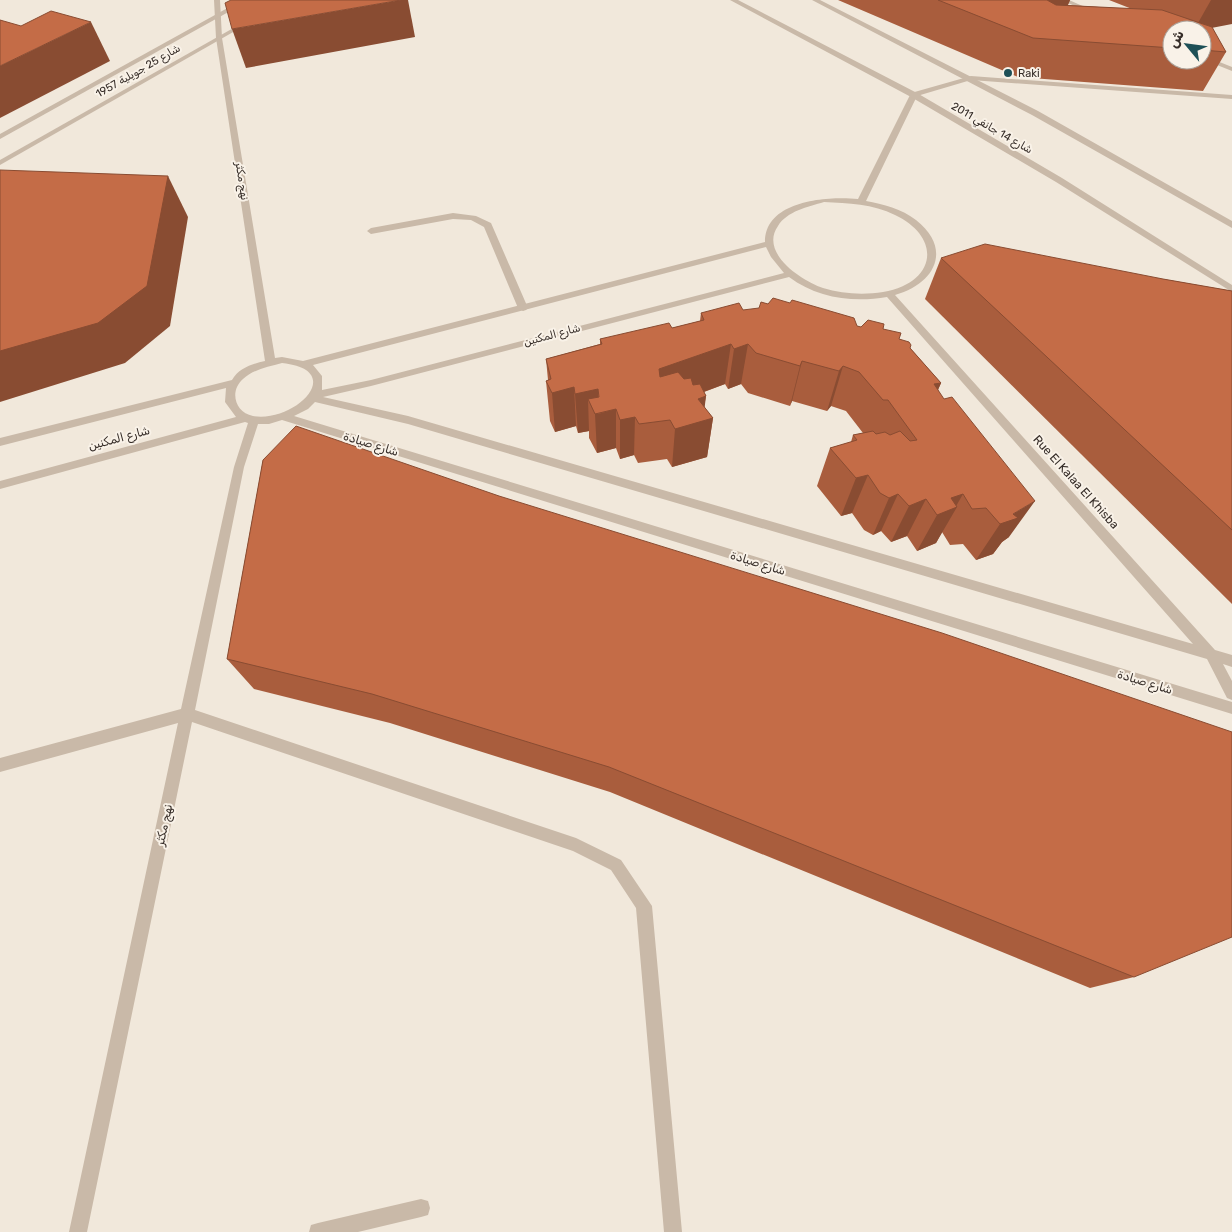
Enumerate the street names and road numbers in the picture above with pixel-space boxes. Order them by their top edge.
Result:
street label: شارع 25 جويلية 1957 [93,42,184,102]
street label: شارع 14 جانفي 2011 [948,99,1035,158]
street label: نهج مكثر [230,160,251,201]
street label: شارع المكنين [522,321,582,351]
street label: شارع المكنين [87,423,152,455]
street label: شارع صيادة [341,429,400,461]
street label: Rue El Kalaa El Khisba [1030,432,1122,532]
street label: شارع صيادة [728,548,787,580]
street label: شارع صيادة [1115,667,1174,699]
street label: نهج مكثر [153,803,177,848]

